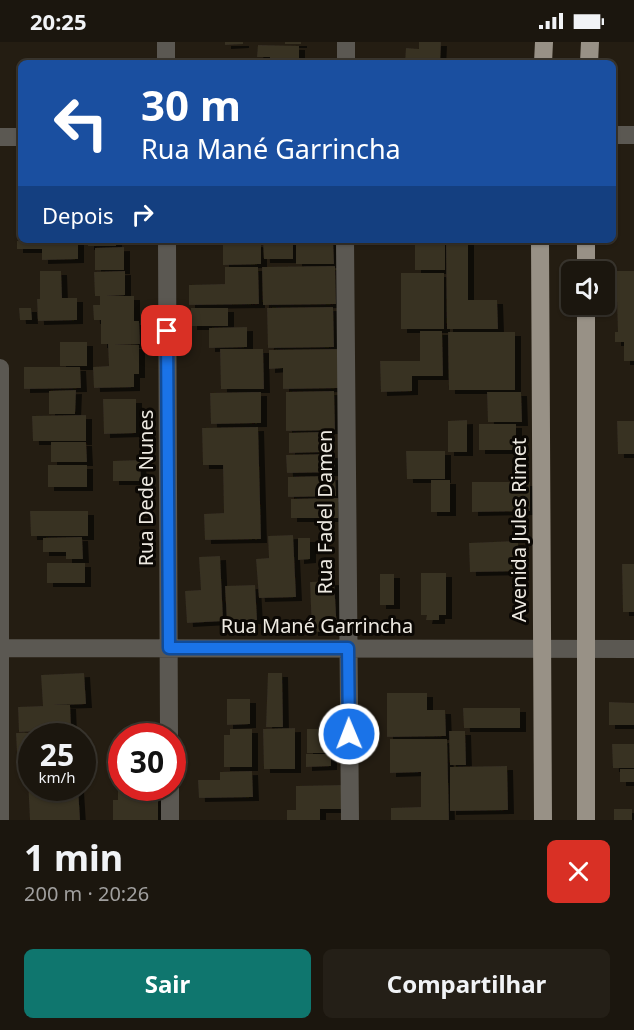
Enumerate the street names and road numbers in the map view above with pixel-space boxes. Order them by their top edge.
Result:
street label: Rua Dede Nunes [132,410,159,566]
street label: Rua Fadel Damen [311,430,338,594]
street label: Avenida Jules Rimet [505,438,532,622]
street label: Rua Mané Garrincha [221,612,413,639]

